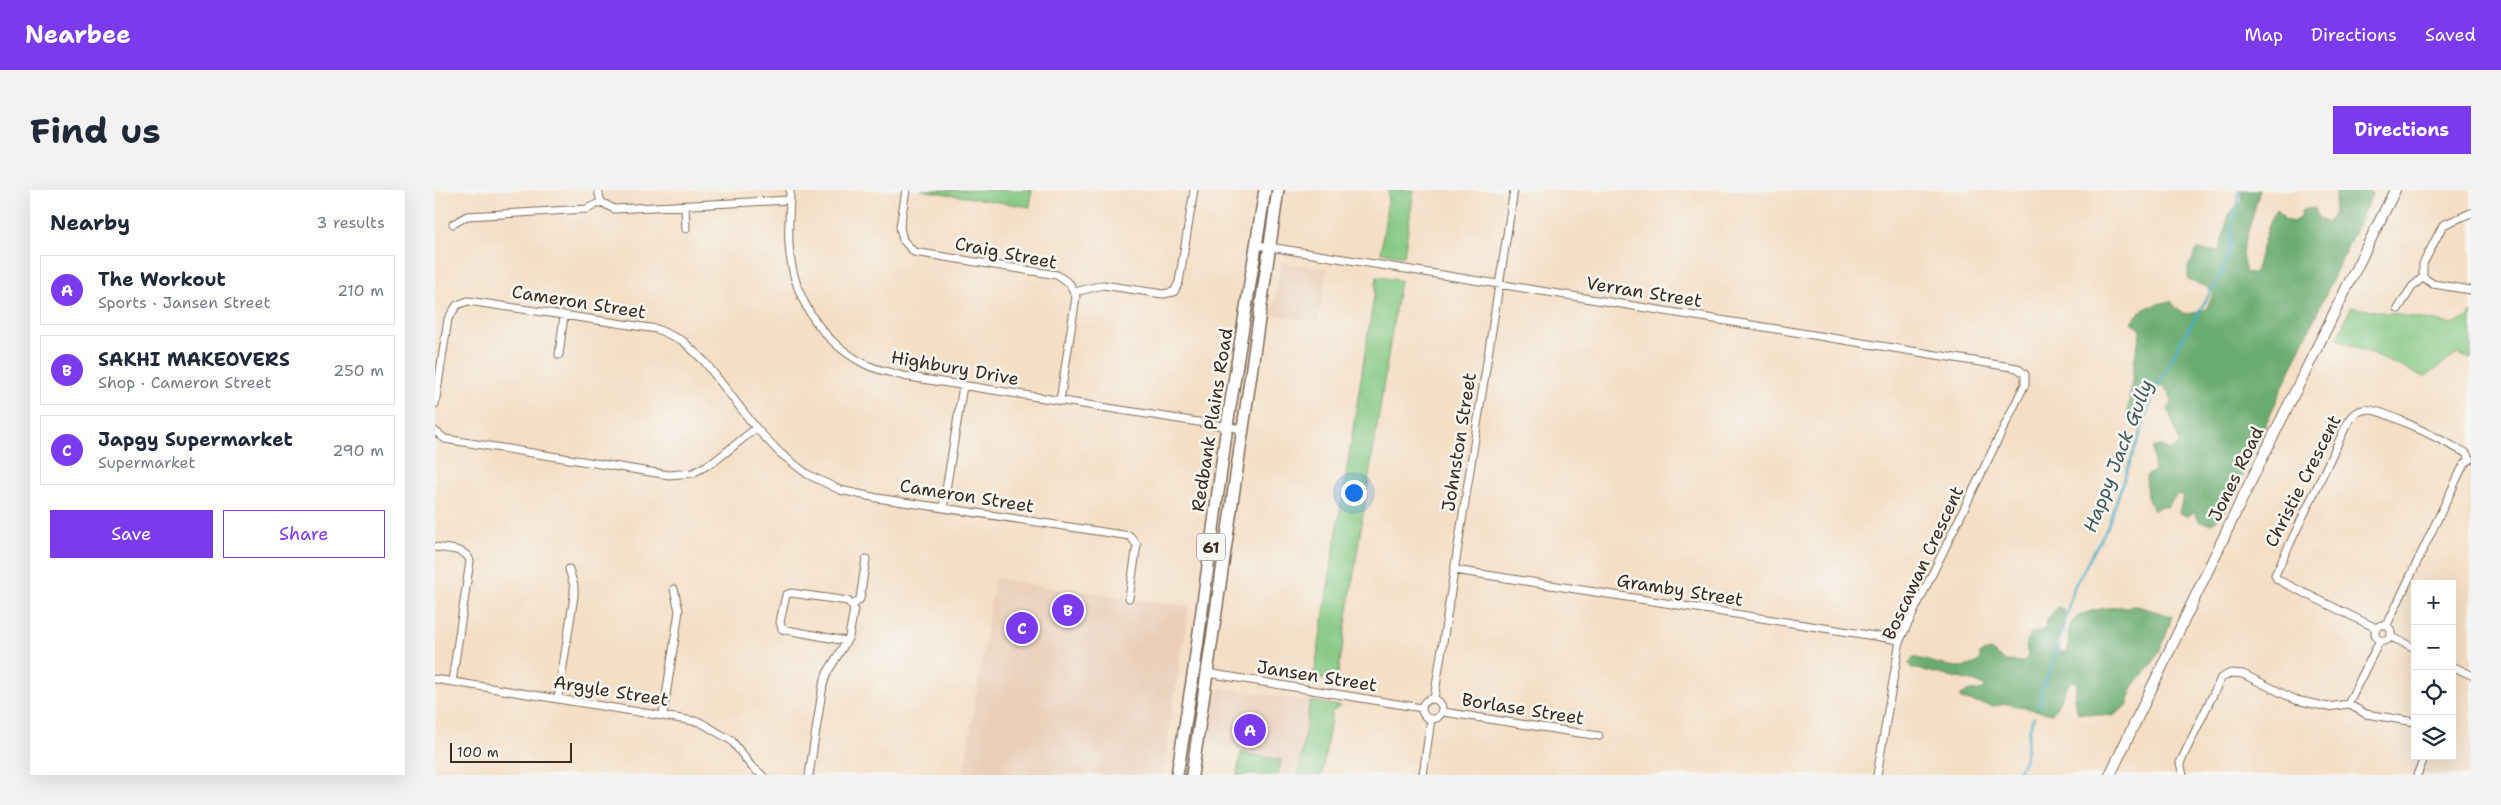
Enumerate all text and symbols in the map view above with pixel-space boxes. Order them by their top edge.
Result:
text: Nearbee [25,19,131,51]
text: Map [2245,23,2283,47]
text: Directions [2311,23,2397,47]
text: Saved [2425,23,2476,47]
button: Directions [2333,106,2471,154]
text: Find us [30,107,161,154]
text: Nearby [50,209,130,237]
text: 3 results [316,212,385,233]
street label: Craig Street [953,231,1059,275]
text: The Workout [98,267,226,292]
street label: Verran Street [1584,271,1704,313]
text: A [61,280,73,301]
text: 210 m [337,280,384,301]
street label: Cameron Street [510,280,648,324]
text: Sports · Jansen Street [98,292,270,313]
street label: Redbank Plains Road [1186,327,1238,513]
street label: Highbury Drive [889,345,1021,391]
text: SAKHI MAKEOVERS [98,347,290,372]
text: B [62,360,72,381]
text: 250 m [333,360,384,381]
street label: Johnston Street [1436,371,1482,513]
text: Shop · Cameron Street [98,372,271,393]
water label: Happy Jack Gully [2077,376,2159,536]
street label: Christie Crescent [2259,411,2347,551]
street label: Jones Road [2203,423,2269,525]
text: Japgy Supermarket [98,427,293,452]
text: C [62,440,72,461]
text: 290 m [332,440,384,461]
text: Supermarket [98,452,195,473]
street label: Cameron Street [898,474,1036,518]
your location [1341,480,1367,506]
street label: Boscawan Crescent [1877,482,1969,644]
button: Save [50,510,213,558]
button: Share [223,510,385,558]
road number: 61 [1197,534,1225,561]
street label: Gramby Street [1615,568,1745,612]
map controls [2411,580,2456,760]
button: + [2411,580,2456,625]
pin: B [1052,591,1084,629]
pin: C [1006,609,1038,647]
button: − [2411,625,2456,670]
street label: Jansen Street [1255,655,1379,697]
street label: Argyle Street [552,670,670,712]
button: locate [2411,670,2456,715]
street label: Borlase Street [1460,687,1586,731]
pin: A [1234,711,1266,749]
button: layers [2411,715,2456,760]
scale bar [450,740,573,763]
text: 100 m [457,743,499,761]

